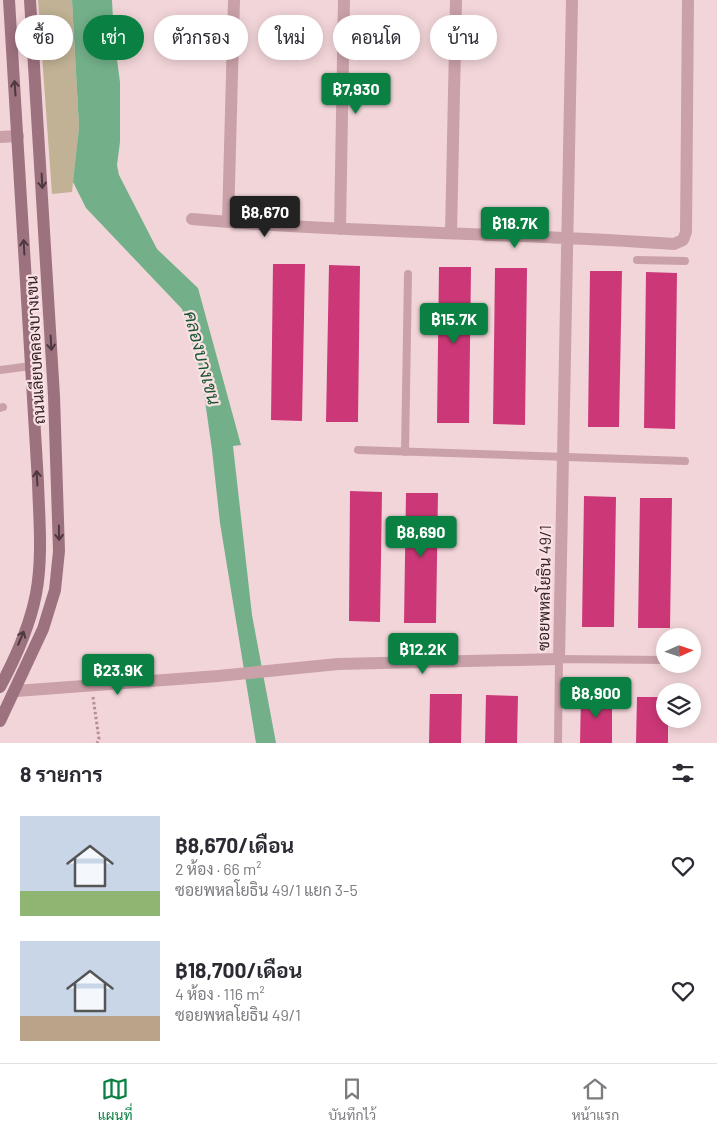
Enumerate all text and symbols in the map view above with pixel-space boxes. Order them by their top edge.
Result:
chip: ซื้อ [15,15,73,60]
chip: เช่า [83,15,144,60]
chip: ตัวกรอง [154,15,248,60]
chip: ใหม่ [258,15,323,60]
chip: คอนโด [333,15,420,60]
chip: บ้าน [430,15,497,60]
pin: ฿7,930 [315,72,397,115]
text: ฿7,930 [332,79,380,98]
one-way arrow [10,80,20,96]
one-way arrow [38,173,47,189]
pin: ฿8,670 [224,196,306,238]
text: ฿8,670 [241,202,289,221]
pin: ฿18.7K [474,206,556,249]
text: ฿18.7K [492,213,538,232]
one-way arrow [20,239,29,255]
street label: ถนนเลียบคลองบางเขน [20,275,48,425]
pin: ฿15.7K [413,302,495,345]
water label: คลองบางเขน [180,308,226,408]
text: ฿15.7K [431,309,477,328]
one-way arrow [47,335,56,351]
one-way arrow [33,471,42,487]
pin: ฿8,690 [380,516,462,558]
text: ฿8,690 [397,522,445,541]
one-way arrow [54,524,63,540]
street label: ซอยพหลโยธิน 49/1 [532,525,554,651]
north arrow [656,628,701,672]
map controls [656,628,701,728]
one-way arrow [17,631,27,646]
pin: ฿12.2K [382,632,464,675]
text: ฿12.2K [399,639,447,658]
pin: ฿23.9K [77,654,159,696]
text: ฿23.9K [93,660,143,679]
pin: ฿8,900 [555,676,637,719]
text: ฿8,900 [571,683,621,702]
button: layers [656,683,701,728]
icon: filters [669,759,697,787]
text: 8 รายการ [20,761,103,786]
text: ฿8,670/เดือน [175,832,294,857]
icon: home [60,836,120,896]
icon: heart [669,852,697,880]
text: 2 ห้อง · 66 m² [175,859,262,878]
text: ซอยพหลโยธิน 49/1 แยก 3-5 [175,880,358,899]
text: ฿18,700/เดือน [175,957,302,982]
icon: home [60,961,120,1021]
icon: heart [669,977,697,1005]
text: 4 ห้อง · 116 m² [175,984,265,1003]
text: ซอยพหลโยธิน 49/1 [175,1005,301,1024]
tab: แผนที่ [98,1075,133,1123]
tab: บันทึกไว้ [328,1075,376,1123]
tab: หน้าแรก [572,1075,619,1123]

